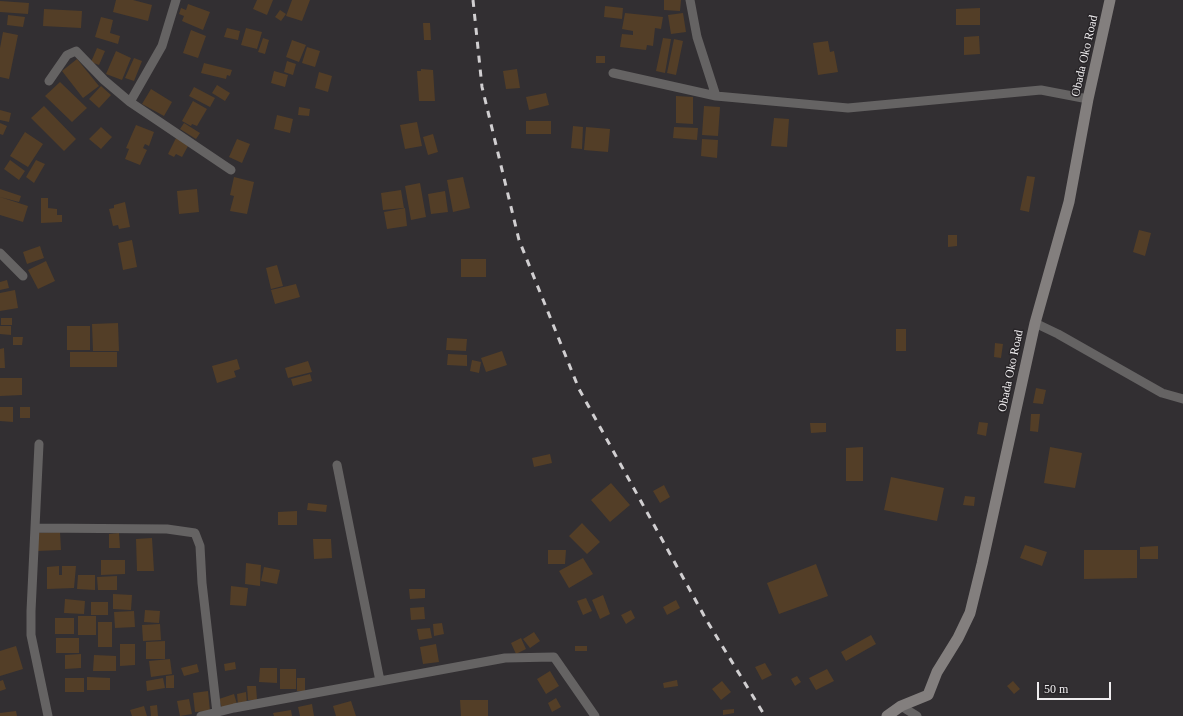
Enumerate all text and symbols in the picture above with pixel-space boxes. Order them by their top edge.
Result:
street label: Obada Oko Road [1069,14,1101,98]
street label: Obada Oko Road [995,329,1027,413]
scale bar [1039,674,1113,700]
text: 50 m [1044,682,1068,696]

